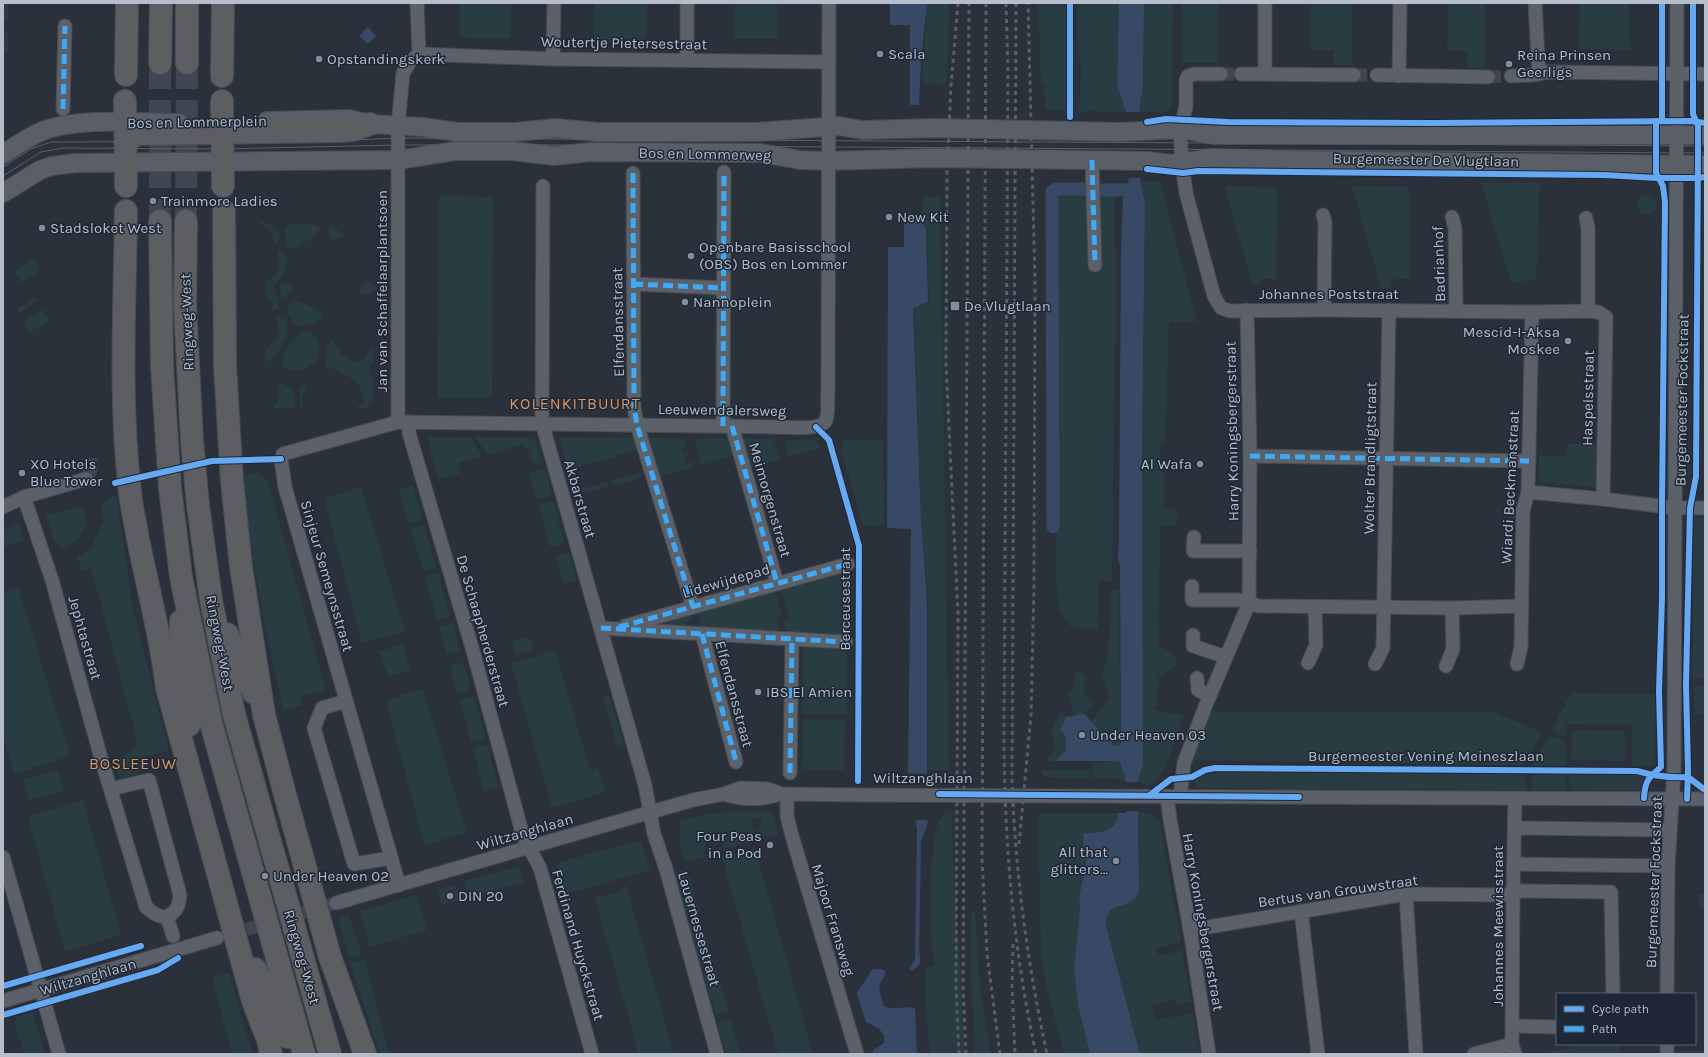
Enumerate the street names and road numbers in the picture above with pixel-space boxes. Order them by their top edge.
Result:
street label: Woutertje Pietersestraat [541,33,708,53]
street label: Bos en Lommerplein [127,112,267,132]
street label: Bos en Lommerweg [638,144,772,164]
street label: Burgemeester De Vlugtlaan [1333,149,1519,171]
street label: Jan van Schaffelaarplantsoen [373,190,391,392]
street label: Badrianhof [1429,225,1449,302]
street label: Elfendansstraat [608,267,628,377]
street label: Ringweg-West [176,273,198,371]
street label: Johannes Poststraat [1259,285,1399,303]
street label: Burgemeester Fockstraat [1671,313,1693,486]
street label: Harry Koningsbergerstraat [1221,340,1243,521]
street label: Haspelsstraat [1578,350,1598,446]
street label: Wolter Brandligtstraat [1360,381,1380,534]
street label: Leeuwendalersweg [658,400,787,420]
street label: Wiardi Beckmanstraat [1497,409,1523,564]
street label: Meimorgenstraat [745,441,795,560]
street label: Akbarstraat [560,458,600,541]
street label: Sinjeur Semeynsstraat [297,498,357,654]
street label: Berceusestraat [836,547,854,651]
street label: De Schaapherderstraat [453,553,513,710]
street label: Lidewijdepad [680,560,772,602]
street label: Ringweg-West [202,593,238,693]
street label: Jephtastraat [64,594,106,682]
street label: Elfendansstraat [711,639,757,750]
street label: Burgemeester Vening Meineszlaan [1308,747,1544,765]
street label: Wiltzanghlaan [873,769,973,787]
street label: Burgemeester Fockstraat [1642,795,1666,968]
street label: Wiltzanghlaan [475,810,575,854]
street label: Harry Koningsbergerstraat [1178,832,1228,1013]
street label: Johannes Meewisstraat [1489,845,1507,1007]
street label: Majoor Fransweg [807,862,859,979]
street label: Ferdinand Huyckstraat [548,867,608,1023]
street label: Lauernessestraat [674,869,724,989]
street label: Bertus van Grouwstraat [1257,871,1419,911]
street label: Ringweg-West [280,908,324,1007]
street label: Wiltzanghlaan [38,955,138,999]

